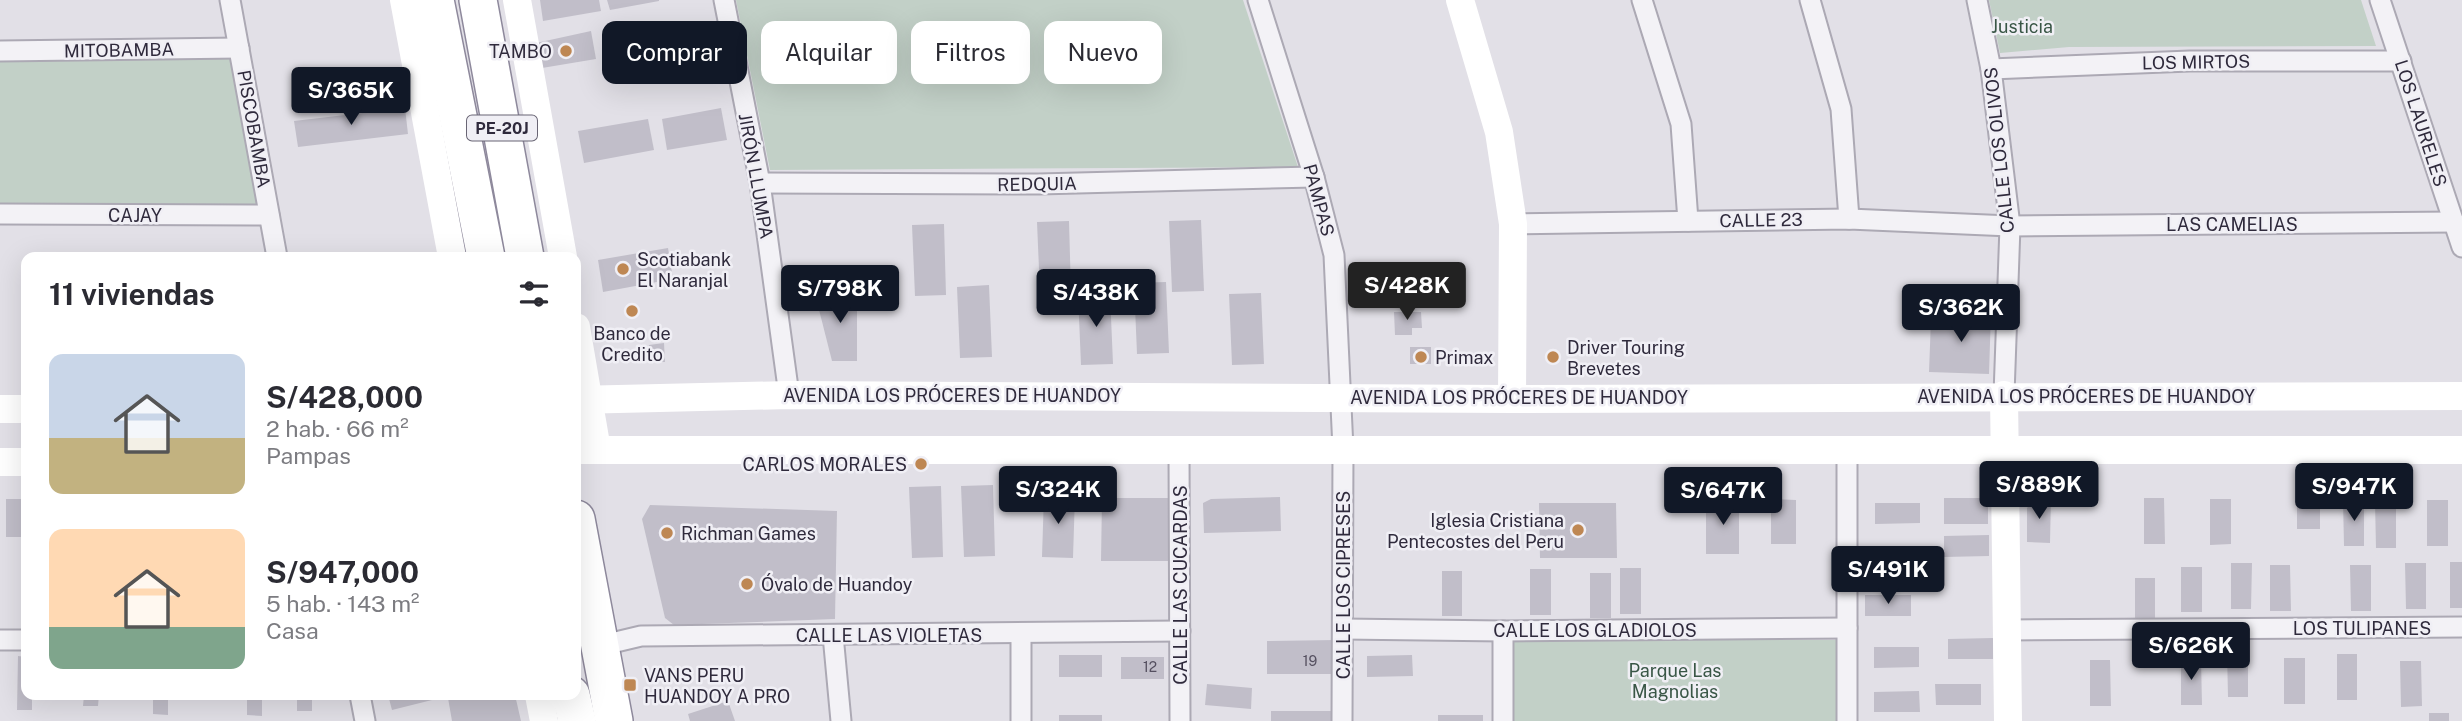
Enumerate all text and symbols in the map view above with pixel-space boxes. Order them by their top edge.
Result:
park label: Justicia [1991,16,2053,37]
chip: Comprar [602,21,747,84]
chip: Alquilar [761,21,897,84]
chip: Filtros [911,21,1030,84]
chip: Nuevo [1044,21,1162,84]
street label: MITOBAMBA [64,39,175,61]
place label: TAMBO [489,41,552,62]
marker: TAMBO [558,43,574,59]
street label: LOS MIRTOS [2142,51,2250,73]
street label: LOS LAURELES [2391,57,2451,189]
street label: CALLE LOS OLIVOS [1980,66,2018,234]
street label: PISCOBAMBA [233,68,275,190]
pin: S/365K [294,68,408,127]
text: S/365K [307,76,395,103]
street label: JIRÓN LLUMPA [735,111,778,241]
road number: PE-20J [467,116,537,140]
street label: PAMPAS [1299,162,1339,238]
street label: REDQUIA [997,173,1077,195]
street label: CAJAY [108,205,162,226]
street label: CALLE 23 [1719,209,1803,231]
street label: LAS CAMELIAS [2166,214,2298,235]
place label: Scotiabank El Naranjal [637,249,731,291]
marker: Scotiabank El Naranjal [615,261,631,277]
pin: S/428K [1350,262,1464,322]
pin: S/798K [783,266,897,325]
pin: S/438K [1039,270,1153,329]
text: S/428K [1364,271,1450,298]
text: S/798K [797,274,883,301]
icon: filters [515,275,553,313]
text: 11 viviendas [49,276,215,312]
text: S/438K [1053,278,1139,305]
pin: S/362K [1904,284,2018,344]
text: S/362K [1918,293,2004,320]
marker: Banco de Credito [624,303,640,319]
place label: Banco de Credito [593,323,671,365]
place label: Driver Touring Brevetes [1567,337,1685,379]
place label: Primax [1435,347,1494,368]
marker: Primax [1413,349,1429,365]
marker: Driver Touring Brevetes [1545,349,1561,365]
text: S/428,000 [266,379,423,415]
icon: home [105,382,189,466]
street label: AVENIDA LOS PRÓCERES DE HUANDOY [783,384,1121,406]
street label: AVENIDA LOS PRÓCERES DE HUANDOY [1917,385,2255,407]
street label: AVENIDA LOS PRÓCERES DE HUANDOY [1350,386,1688,408]
text: 2 hab. · 66 m² [266,415,409,442]
text: Pampas [266,442,351,469]
place label: CARLOS MORALES [742,454,907,475]
marker: CARLOS MORALES [913,456,929,472]
pin: S/889K [1982,462,2096,521]
pin: S/947K [2297,463,2411,523]
pin: S/324K [1001,466,1115,526]
pin: S/647K [1666,468,1780,527]
text: S/889K [1995,470,2083,497]
text: S/947K [2311,472,2397,499]
text: S/324K [1015,475,1101,502]
text: S/647K [1680,476,1766,503]
street label: CALLE LAS CUCARDAS [1170,485,1191,685]
street label: CALLE LOS CIPRESES [1333,491,1354,679]
place label: Iglesia Cristiana Pentecostes del Peru [1387,510,1564,552]
marker: Iglesia Cristiana Pentecostes del Peru [1570,522,1586,538]
place label: Richman Games [681,523,816,544]
marker: Richman Games [659,525,675,541]
pin: S/491K [1831,546,1945,606]
text: S/947,000 [266,554,419,590]
text: S/491K [1847,555,1929,582]
icon: home [105,557,189,641]
place label: Óvalo de Huandoy [761,573,913,595]
marker: Óvalo de Huandoy [739,576,755,592]
text: 5 hab. · 143 m² [266,590,420,617]
text: Casa [266,617,319,644]
street label: LOS TULIPANES [2293,618,2431,639]
street label: CALLE LOS GLADIOLOS [1493,620,1697,641]
pin: S/626K [2134,622,2248,682]
street label: CALLE LAS VIOLETAS [796,625,982,646]
text: S/626K [2148,631,2234,658]
house number: 19 [1303,653,1317,669]
house number: 12 [1143,659,1157,675]
park label: Parque Las Magnolias [1629,660,1721,702]
place label: VANS PERU HUANDOY A PRO [644,665,790,707]
marker: VANS PERU HUANDOY A PRO [622,677,638,693]

